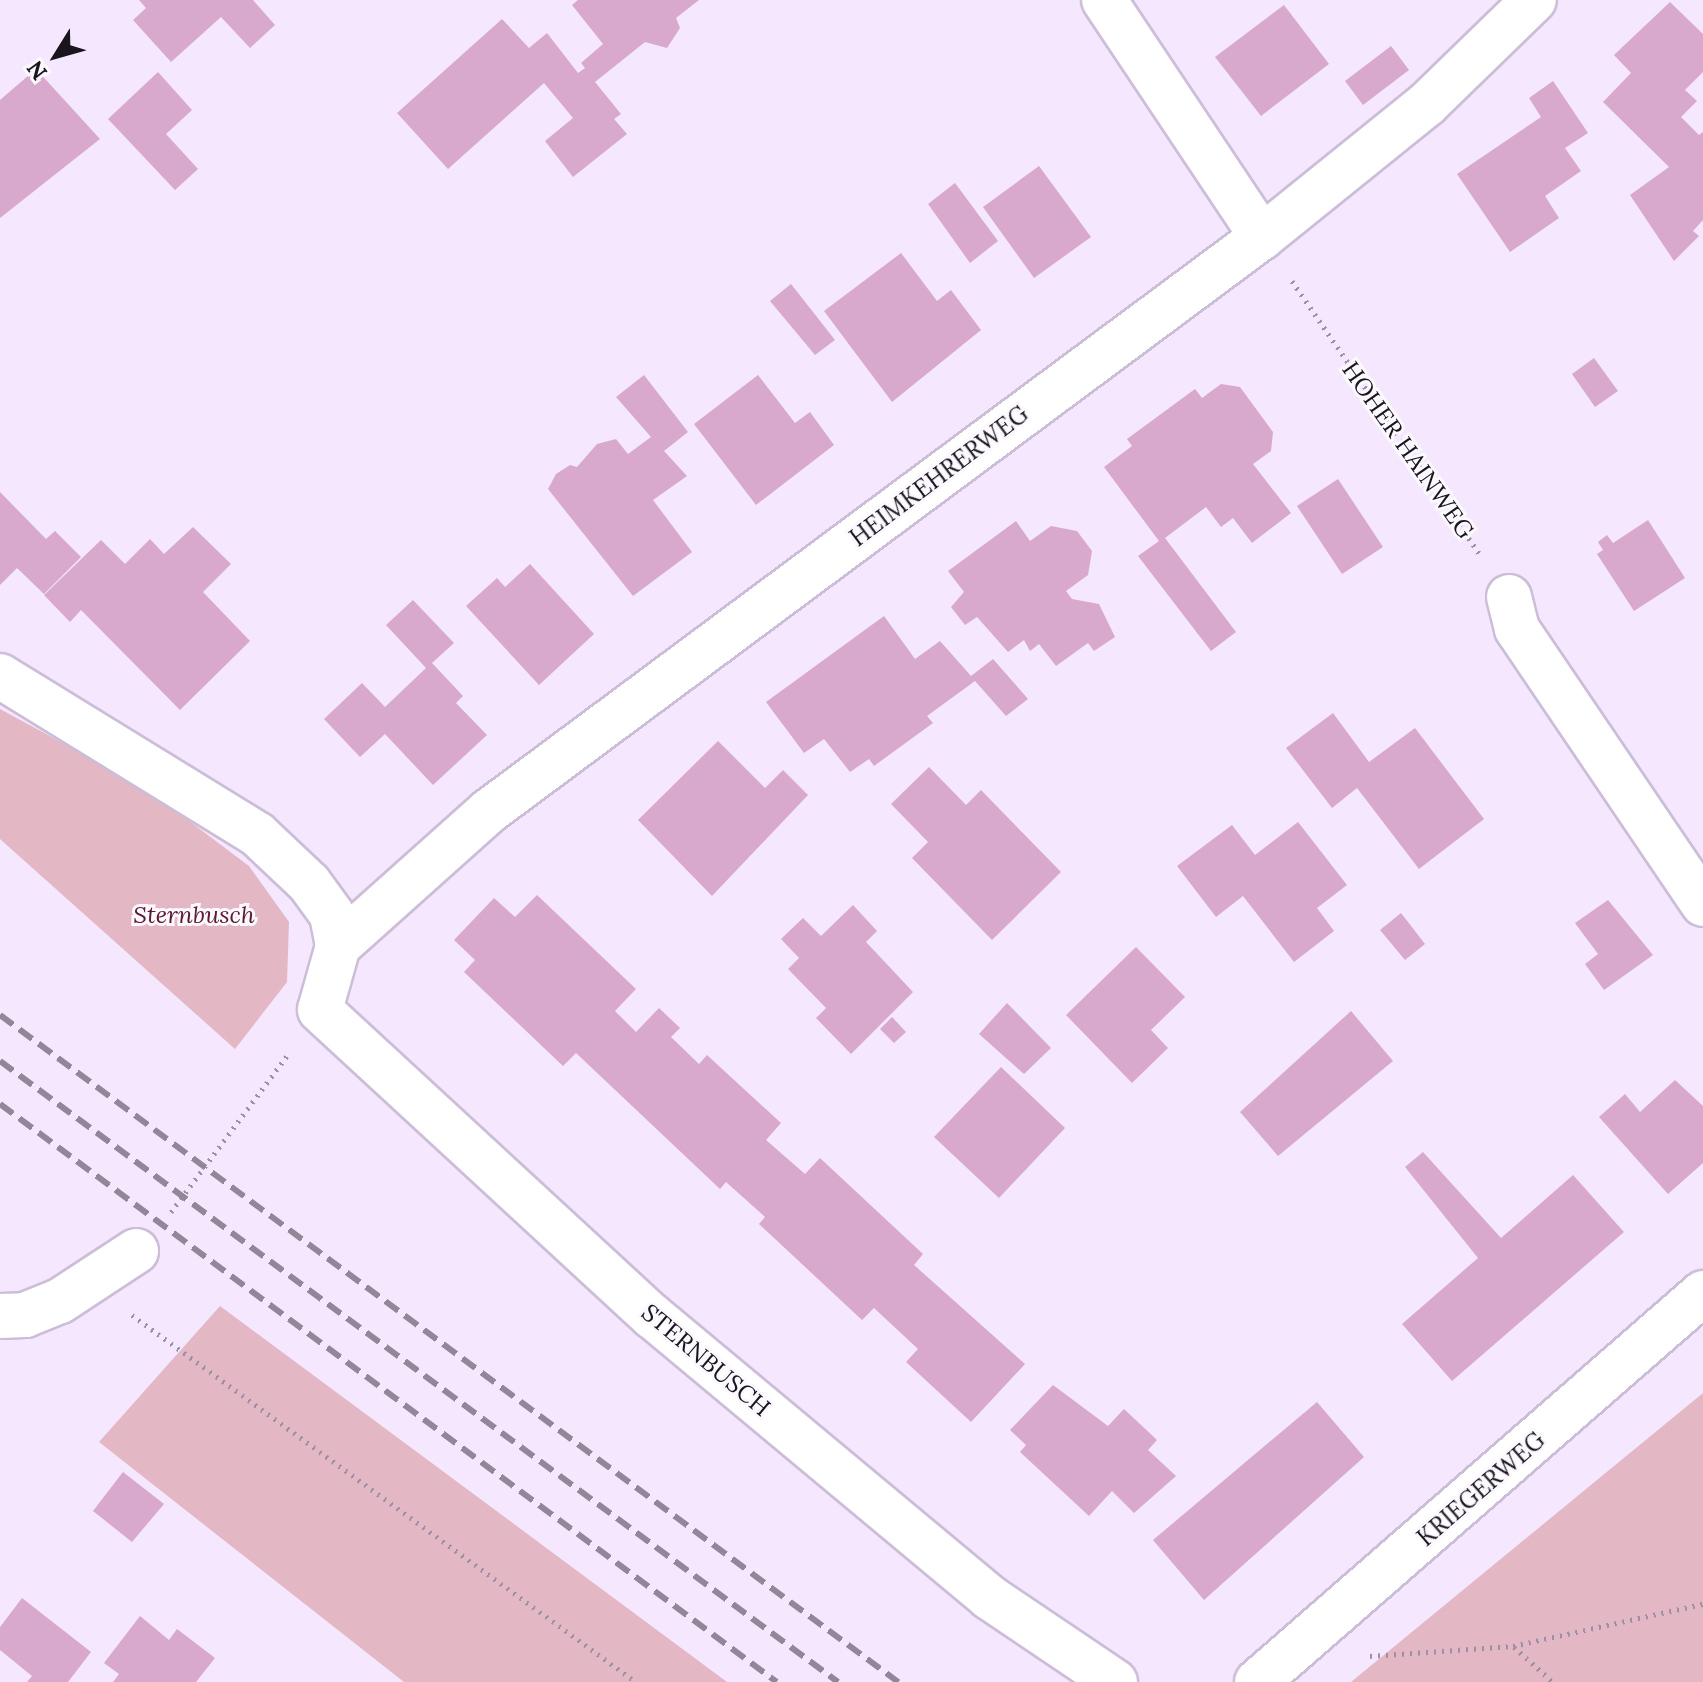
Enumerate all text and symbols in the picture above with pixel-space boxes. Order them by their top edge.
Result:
north arrow [16,16,96,96]
text: N [21,55,53,86]
street label: HOHER HAINWEG [1336,356,1480,544]
street label: HEIMKEHRERWEG [844,400,1034,552]
park label: Sternbusch [133,901,255,929]
street label: STERNBUSCH [636,1298,776,1422]
street label: KRIEGERWEG [1411,1426,1551,1552]

